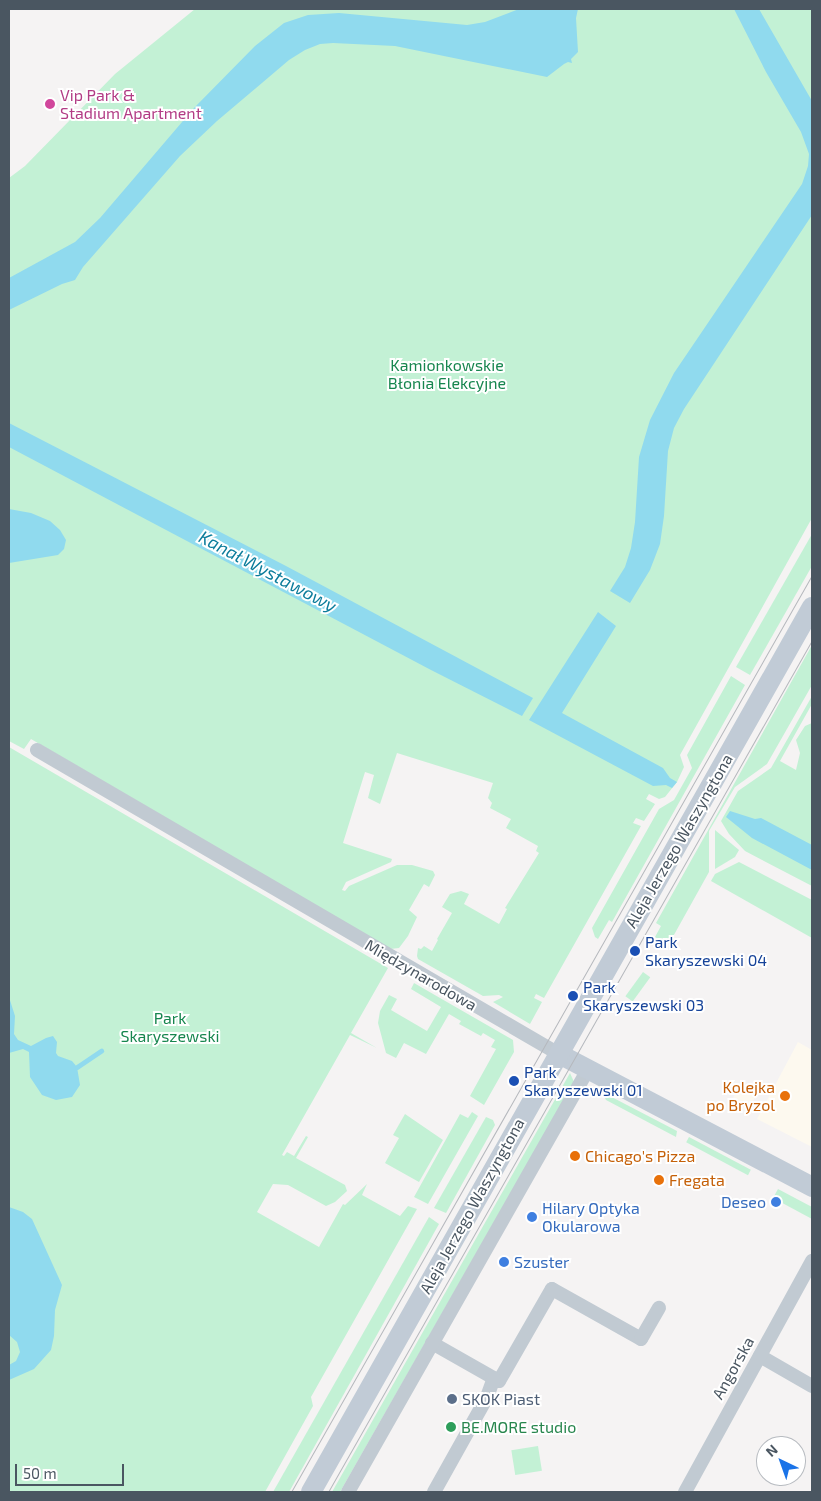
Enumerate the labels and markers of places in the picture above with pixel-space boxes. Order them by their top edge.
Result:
place label: Vip Park & Stadium Apartment [60,85,202,123]
marker: Vip Park & Stadium Apartment [44,98,56,110]
place label: Park Skaryszewski 04 [645,932,767,970]
marker: Park Skaryszewski 04 [629,945,641,957]
place label: Park Skaryszewski 03 [583,977,704,1015]
marker: Park Skaryszewski 03 [567,990,579,1002]
place label: Park Skaryszewski 01 [524,1062,643,1100]
marker: Park Skaryszewski 01 [508,1075,520,1087]
place label: Kolejka po Bryzol [706,1077,775,1115]
marker: Kolejka po Bryzol [779,1090,791,1102]
place label: Chicago's Pizza [585,1146,695,1166]
marker: Chicago's Pizza [569,1150,581,1162]
place label: Fregata [669,1170,725,1190]
marker: Fregata [653,1174,665,1186]
place label: Deseo [721,1192,766,1212]
marker: Deseo [770,1196,782,1208]
place label: Hilary Optyka Okularowa [542,1198,640,1236]
marker: Hilary Optyka Okularowa [526,1211,538,1223]
place label: Szuster [514,1252,569,1272]
marker: Szuster [498,1256,510,1268]
place label: SKOK Piast [462,1389,540,1409]
marker: SKOK Piast [446,1393,458,1405]
place label: BE.MORE studio [461,1417,576,1437]
marker: BE.MORE studio [445,1421,457,1433]

